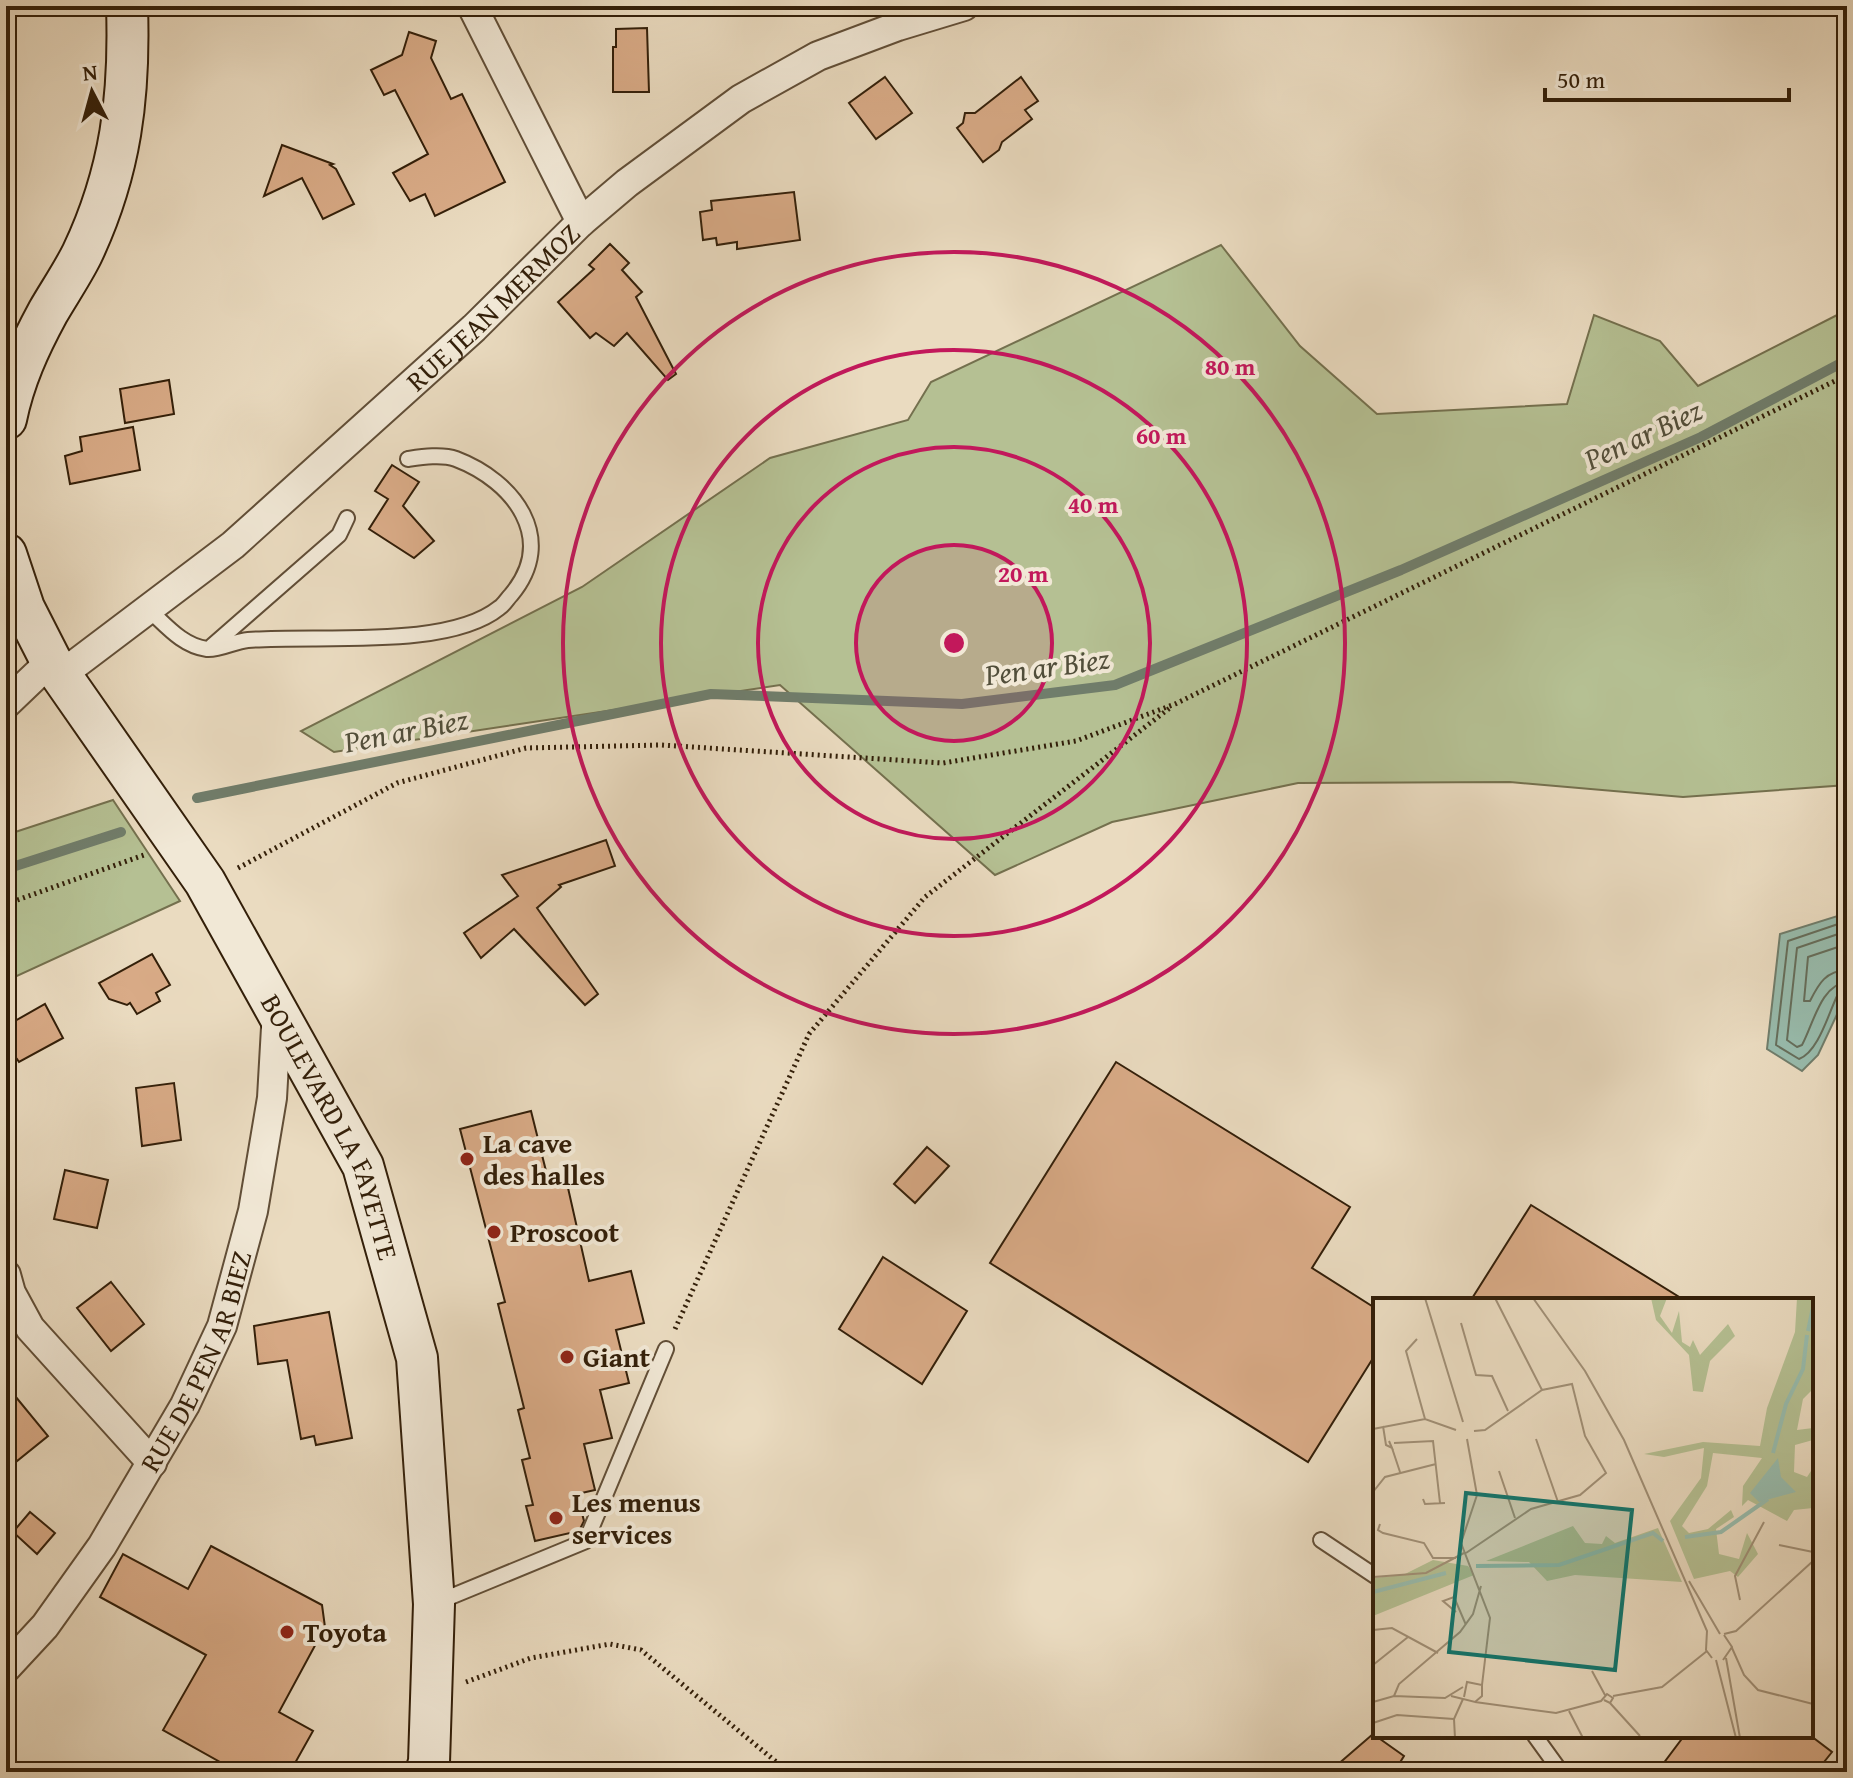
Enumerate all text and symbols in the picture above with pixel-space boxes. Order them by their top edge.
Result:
north arrow [52,52,132,132]
scale bar [1545,52,1789,102]
text: N [81,55,99,89]
text: 50 m [1557,62,1605,97]
street label: RUE JEAN MERMOZ [396,213,589,400]
text: 80 m [1205,349,1256,384]
water label: Pen ar Biez [1576,387,1709,481]
text: 60 m [1136,418,1187,453]
text: 40 m [1068,487,1119,522]
text: 20 m [998,556,1049,591]
centre of rings [940,629,968,657]
water label: Pen ar Biez [981,635,1113,697]
water label: Pen ar Biez [339,696,472,764]
street label: BOULEVARD LA FAYETTE [251,986,409,1264]
place label: La cave des halles [483,1122,605,1195]
marker: La cave des halles [458,1150,476,1168]
place label: Proscoot [510,1211,619,1252]
marker: Proscoot [485,1223,503,1241]
street label: RUE DE PEN AR BIEZ [129,1246,261,1479]
inset map [1373,1298,1813,1738]
place label: Giant [583,1336,651,1377]
marker: Giant [558,1348,576,1366]
place label: Les menus services [572,1481,701,1554]
marker: Les menus services [547,1509,565,1527]
place label: Toyota [303,1611,388,1652]
marker: Toyota [278,1623,296,1641]

